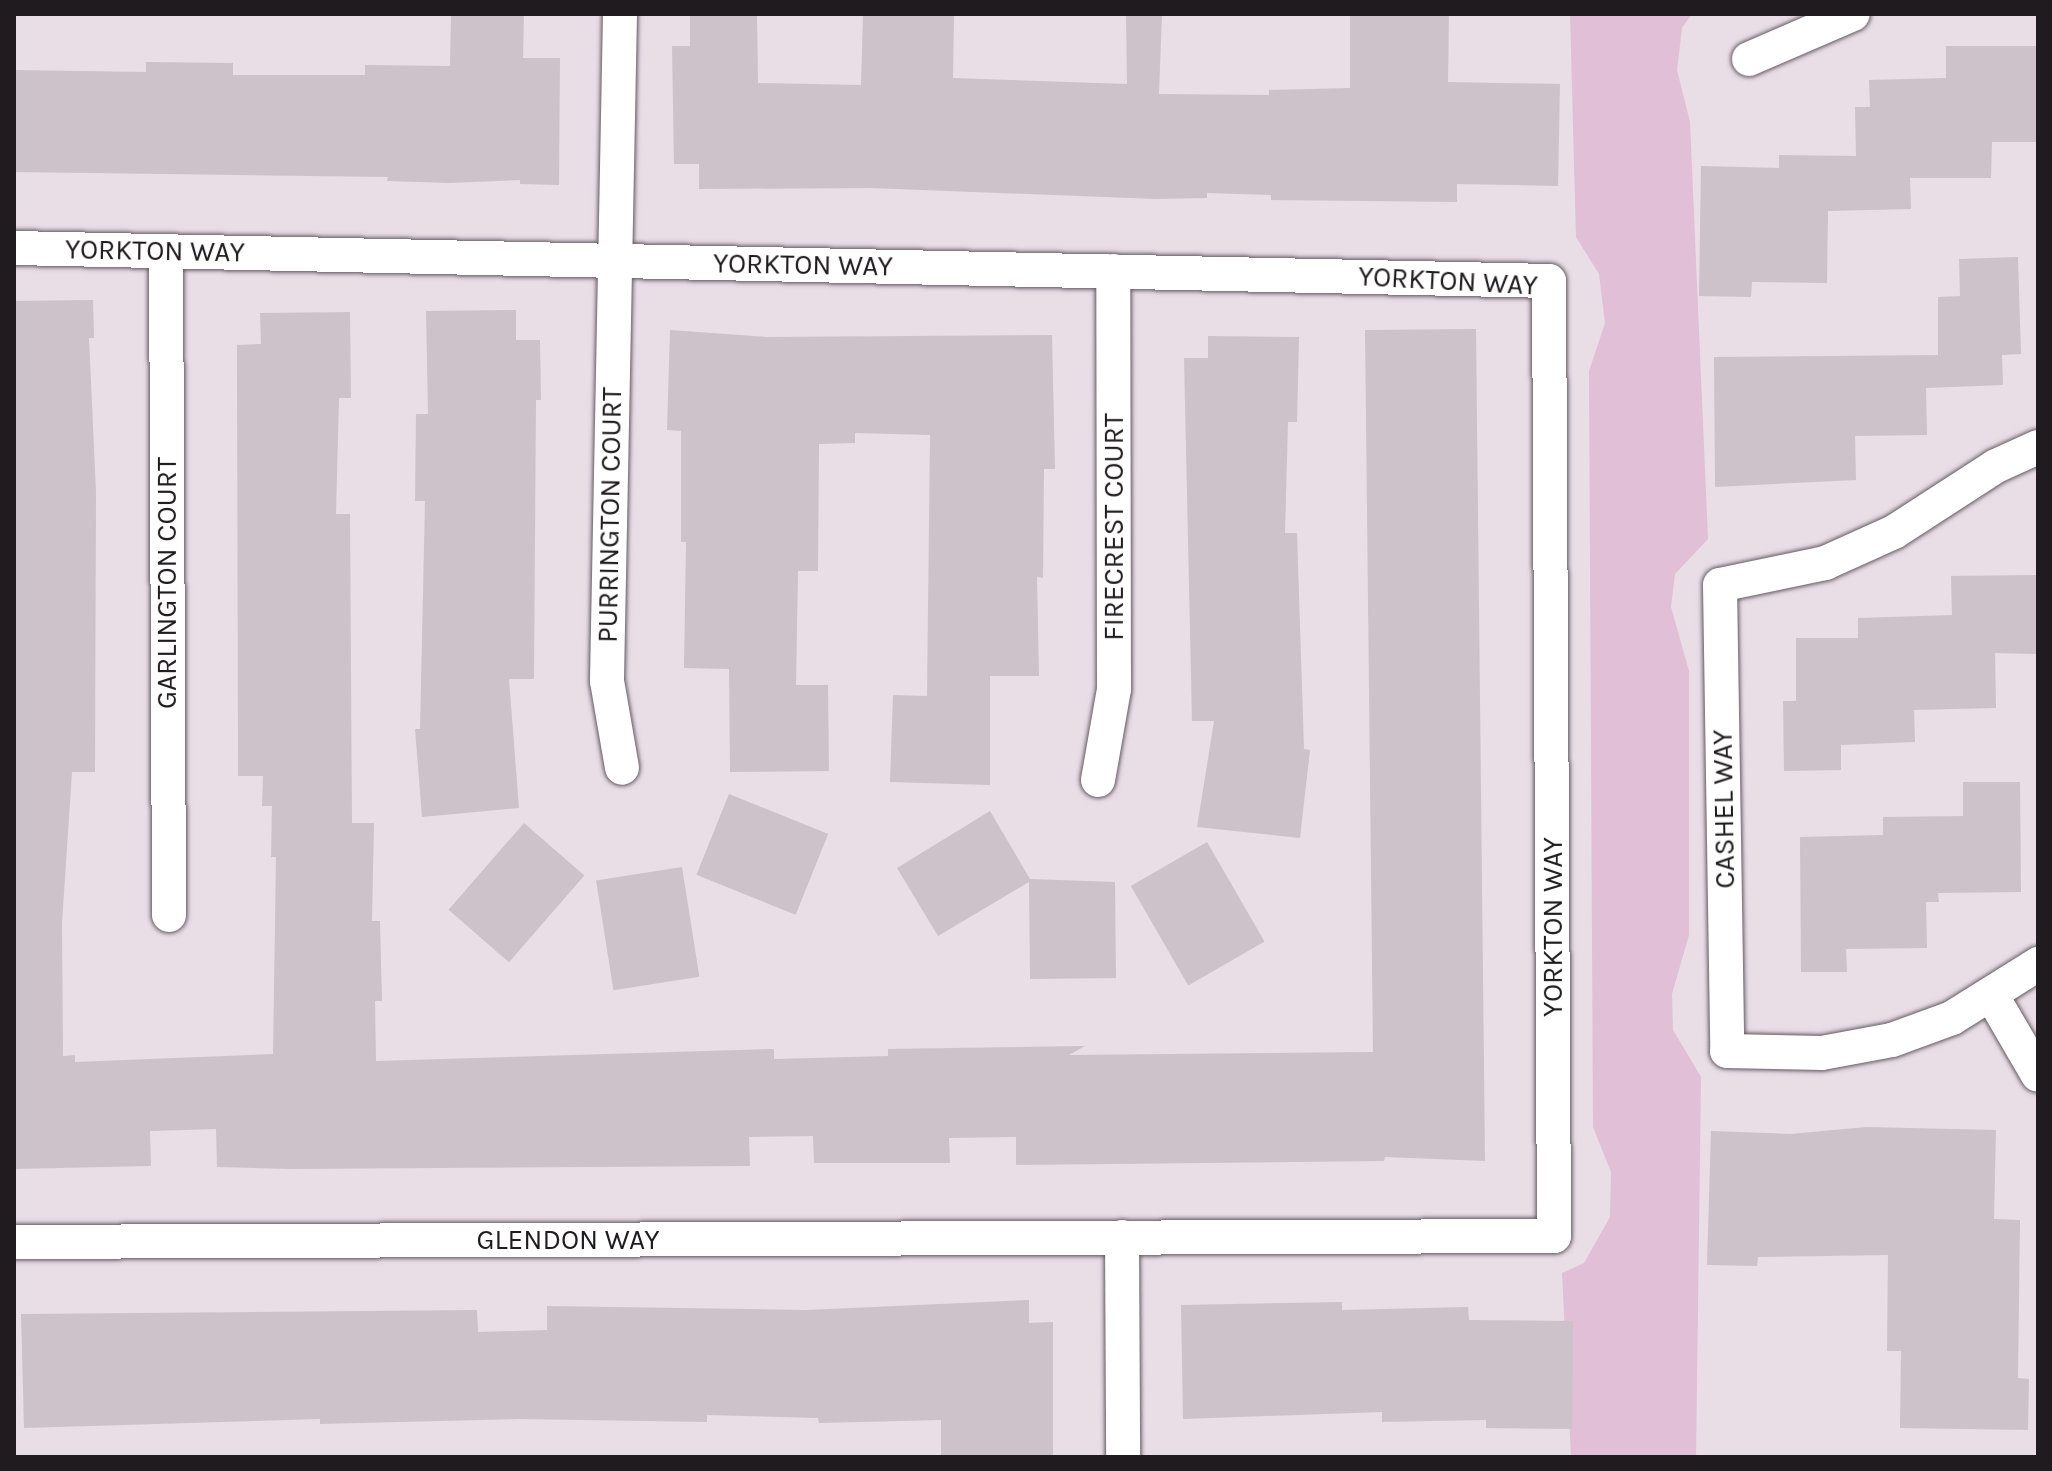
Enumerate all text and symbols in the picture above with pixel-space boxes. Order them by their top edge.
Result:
street label: YORKTON WAY [65,233,245,269]
street label: YORKTON WAY [713,247,893,283]
street label: YORKTON WAY [1357,260,1539,302]
street label: PURRINGTON COURT [591,387,629,643]
street label: FIRECREST COURT [1097,413,1131,641]
street label: GARLINGTON COURT [150,457,184,709]
street label: CASHEL WAY [1706,729,1742,889]
street label: YORKTON WAY [1536,837,1570,1017]
street label: GLENDON WAY [476,1223,660,1257]

